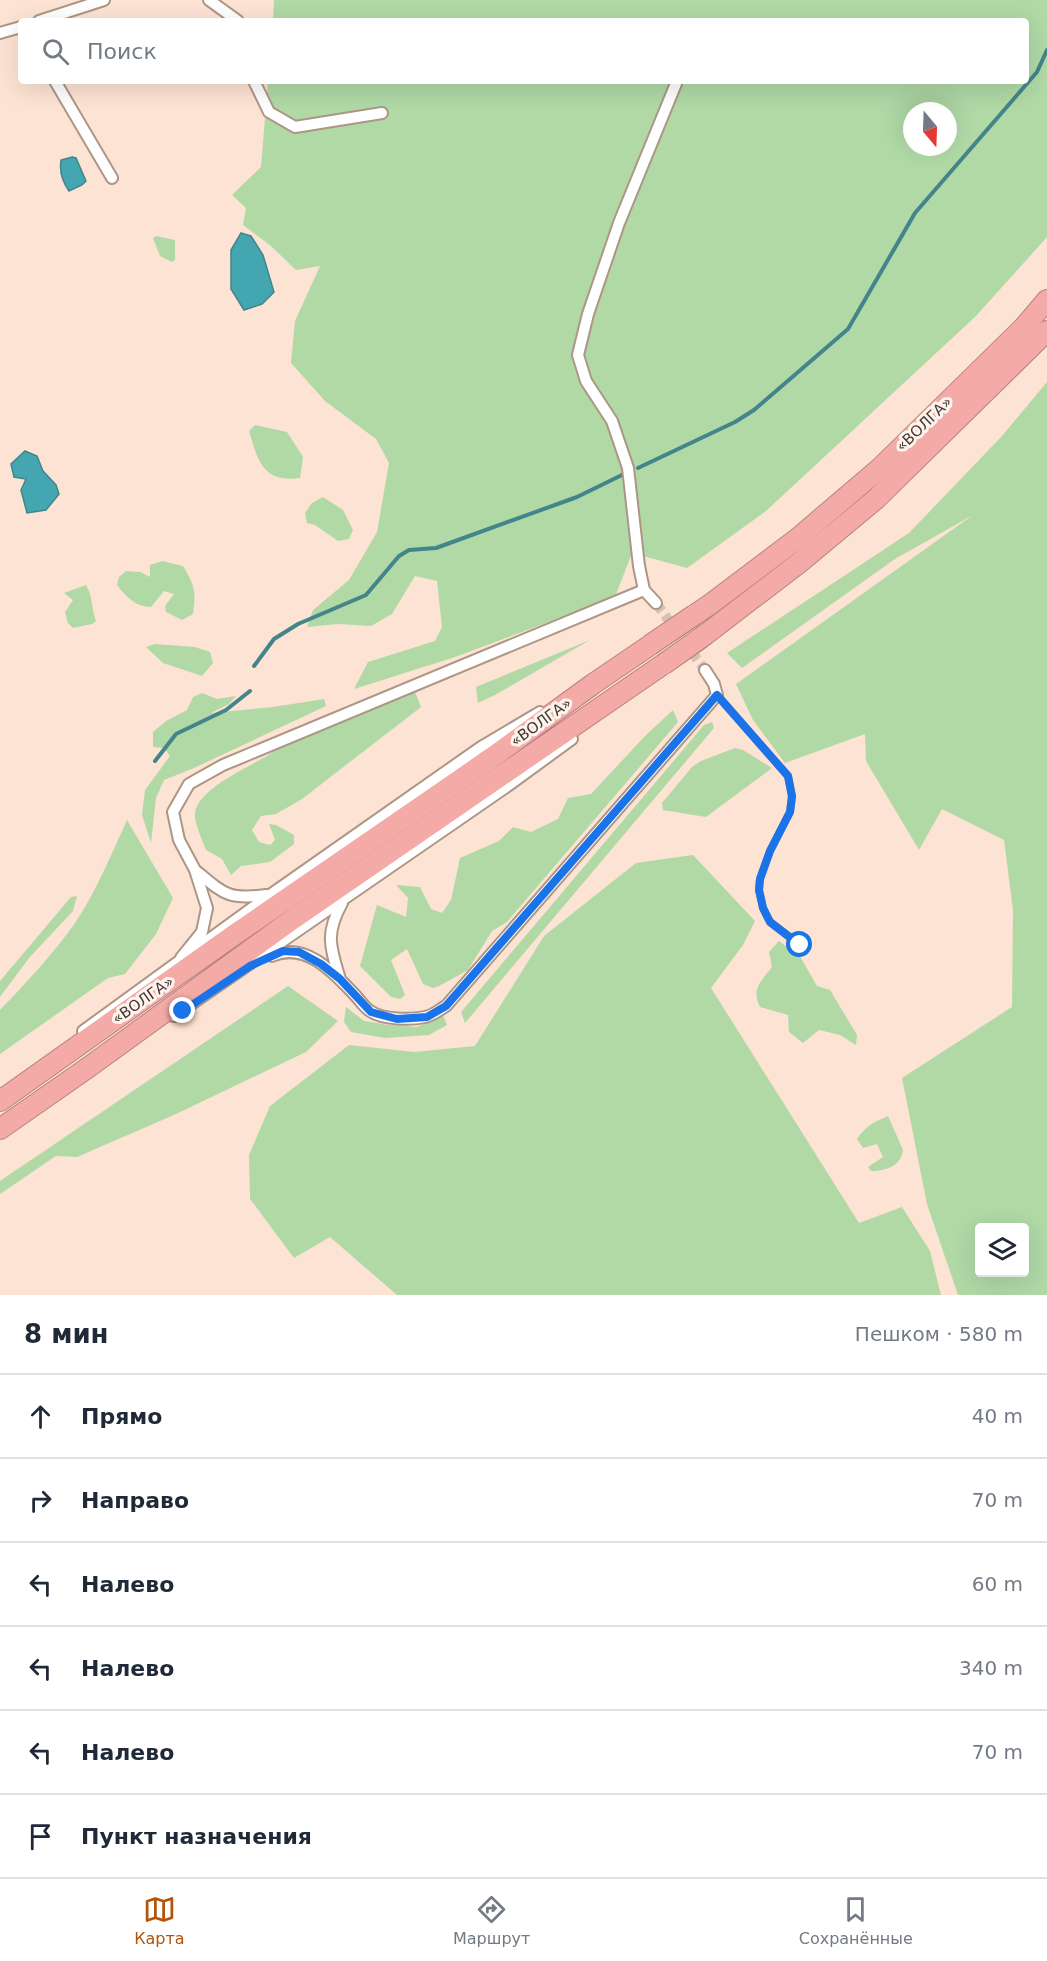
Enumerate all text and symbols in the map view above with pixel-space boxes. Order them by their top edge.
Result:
search box [18,18,1029,84]
icon: search [39,35,72,68]
text: Поиск [87,39,157,64]
north arrow [903,102,957,156]
street label: «ВОЛГА» [892,393,956,455]
street label: «ВОЛГА» [507,694,575,750]
route start [786,931,812,957]
street label: «ВОЛГА» [109,972,177,1028]
route end [169,997,195,1023]
map controls [975,1223,1029,1277]
button: layers [975,1223,1029,1277]
text: 8 мин [24,1319,109,1349]
text: Пешком · 580 m [855,1322,1023,1346]
icon: ahead [24,1400,57,1433]
text: Прямо [81,1404,162,1429]
text: 40 m [972,1404,1023,1428]
icon: right [24,1484,57,1517]
text: Направо [81,1488,189,1513]
text: 70 m [972,1488,1023,1512]
icon: left [24,1568,57,1601]
text: Налево [81,1572,174,1597]
text: 60 m [972,1572,1023,1596]
icon: left [24,1652,57,1685]
text: Налево [81,1656,174,1681]
text: 340 m [959,1656,1023,1680]
icon: left [24,1736,57,1769]
text: Налево [81,1740,174,1765]
text: 70 m [972,1740,1023,1764]
icon: arrive [24,1820,57,1853]
text: Пункт назначения [81,1824,312,1849]
tab: Карта [134,1893,185,1948]
tab: Маршрут [453,1893,530,1948]
tab: Сохранённые [799,1893,913,1948]

